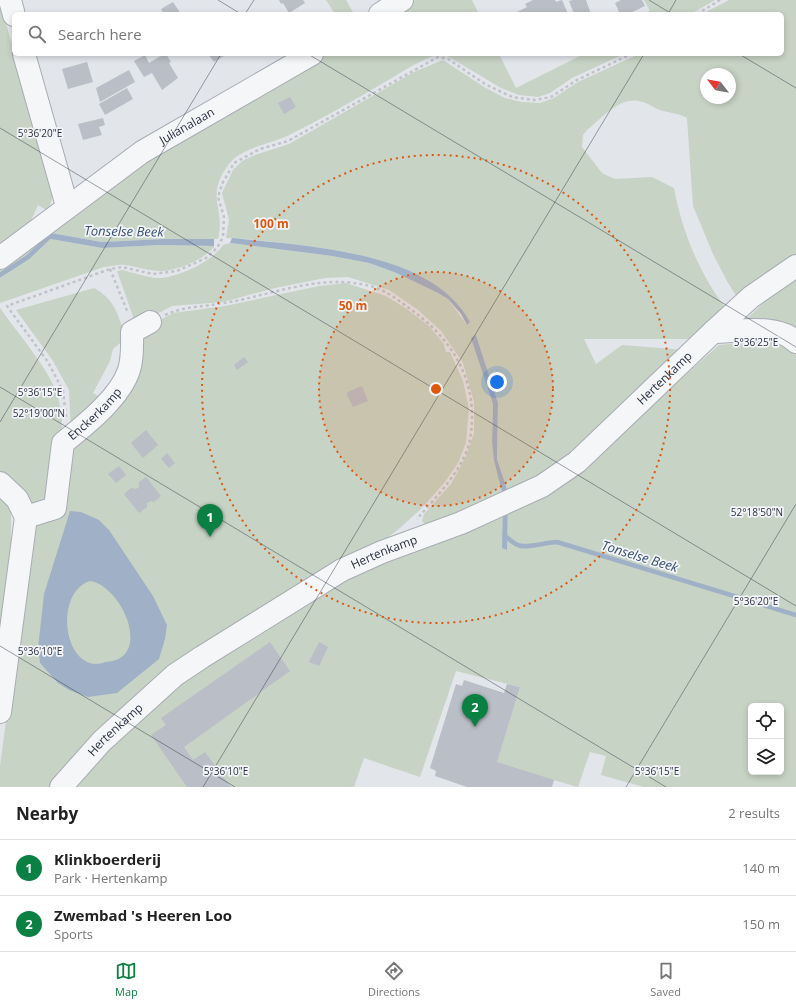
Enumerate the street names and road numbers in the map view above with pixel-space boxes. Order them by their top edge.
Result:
street label: Julianalaan [155,103,217,149]
street label: Hertenkamp [633,347,696,408]
street label: Enckerkamp [64,384,125,444]
street label: Hertenkamp [348,531,419,573]
street label: Hertenkamp [83,699,146,760]

